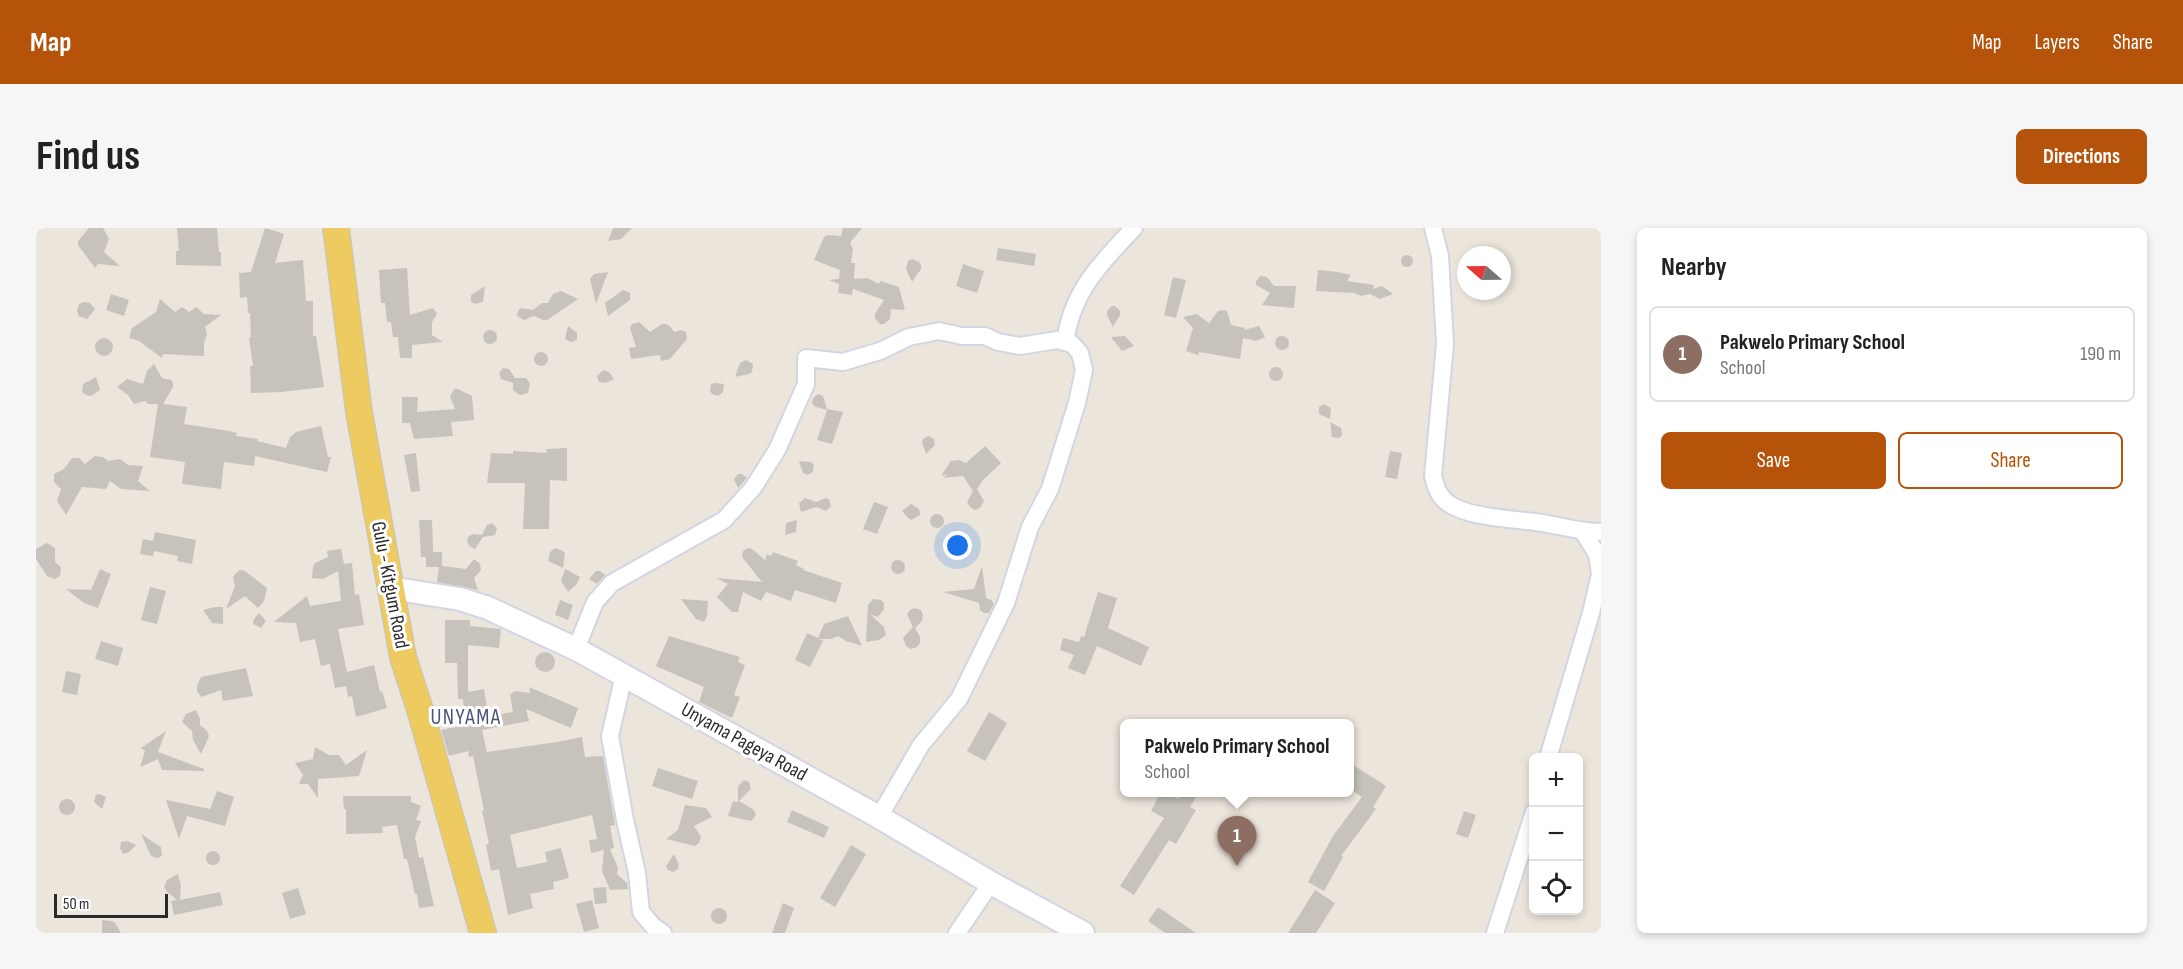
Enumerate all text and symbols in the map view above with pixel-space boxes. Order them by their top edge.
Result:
text: Map [30,26,71,59]
text: Map [1972,30,2001,55]
text: Layers [2034,30,2080,55]
text: Share [2113,30,2153,55]
button: Directions [2016,129,2147,184]
text: Find us [36,131,140,182]
north arrow [1457,246,1511,300]
text: Nearby [1661,252,1727,283]
text: Pakwelo Primary School [1720,329,1905,356]
text: 1 [1679,342,1686,366]
text: 190 m [2080,342,2121,366]
text: School [1720,356,1765,380]
button: Save [1661,432,1886,489]
button: Share [1898,432,2123,489]
street label: Gulu - Kitgum Road [366,520,414,650]
your location [943,531,972,560]
street label: Unyama Pageya Road [677,697,811,787]
district label: UNYAMA [430,704,502,731]
popup [1120,719,1354,797]
text: Pakwelo Primary School [1144,733,1330,760]
map controls [1529,753,1583,915]
button: + [1529,753,1583,807]
text: School [1144,760,1190,784]
button: − [1529,807,1583,861]
pin: 1 [1218,816,1256,866]
button: locate [1529,861,1583,915]
scale bar [54,891,168,918]
text: 50 m [63,895,89,914]

